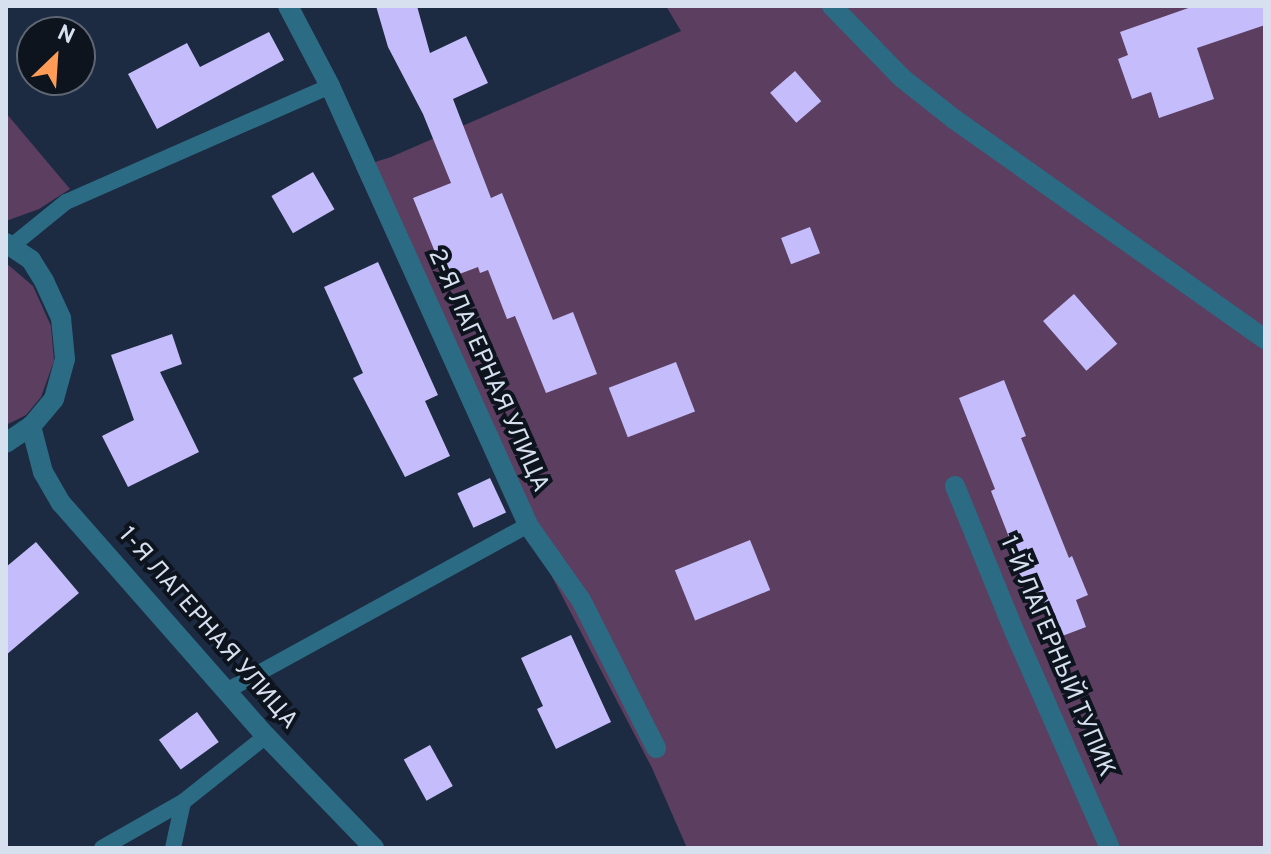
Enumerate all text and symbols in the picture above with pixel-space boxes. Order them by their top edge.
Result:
north arrow [16,16,96,96]
text: N [53,20,78,51]
street label: 2-Я ЛАГЕРНАЯ УЛИЦА [420,245,554,497]
street label: 1-Я ЛАГЕРНАЯ УЛИЦА [111,522,303,736]
street label: 1-Й ЛАГЕРНЫЙ ТУПИК [992,532,1120,782]

